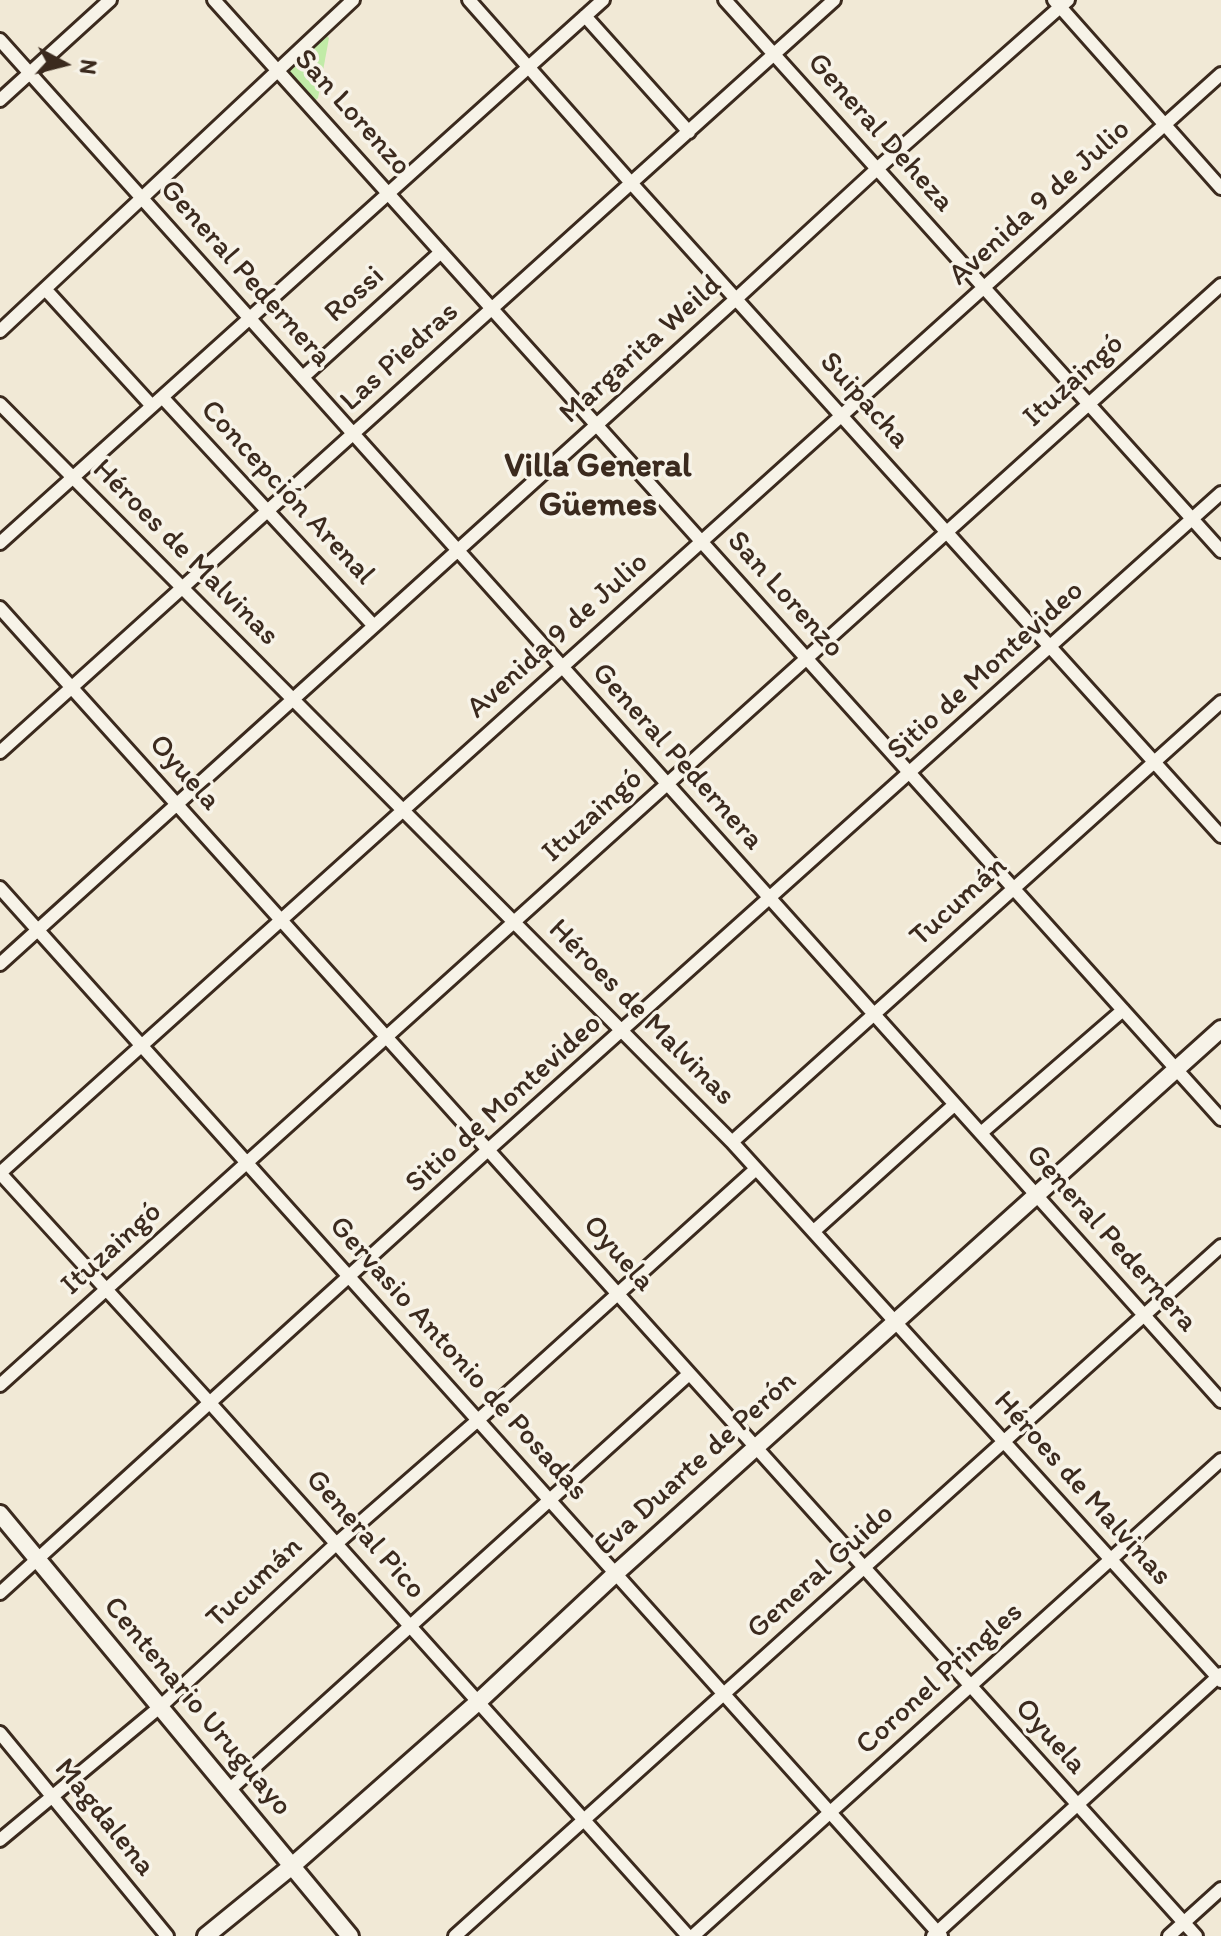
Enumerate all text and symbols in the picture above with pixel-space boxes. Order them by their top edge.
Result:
north arrow [24,24,104,104]
street label: San Lorenzo [286,42,418,184]
street label: General Deheza [799,46,961,220]
text: N [74,58,103,76]
street label: Avenida 9 de Julio [942,112,1138,294]
street label: General Pedernera [151,173,339,375]
street label: Rossi [318,259,392,331]
street label: Margarita Weild [553,268,729,432]
street label: Las Piedras [333,294,467,420]
street label: Ituzaingó [1016,327,1132,435]
street label: Suipacha [811,345,917,457]
street label: Concepción Arenal [192,393,382,593]
district label: Villa General Güemes [504,447,692,526]
street label: Héroes de Malvinas [84,452,286,654]
street label: San Lorenzo [719,524,851,666]
street label: Avenida 9 de Julio [460,545,656,727]
street label: Sitio de Montevideo [880,573,1092,769]
street label: General Pedernera [583,656,771,858]
street label: Oyuela [140,727,228,819]
street label: Ituzaingó [535,762,651,870]
street label: Tucumán [903,849,1015,955]
street label: Héroes de Malvinas [540,912,742,1114]
street label: Sitio de Montevideo [398,1006,610,1202]
street label: General Pedernera [1017,1138,1205,1340]
street label: Ituzaingó [54,1195,170,1303]
street label: Oyuela [574,1208,662,1300]
street label: Gervasio Antonio de Posadas [321,1209,595,1509]
street label: Eva Duarte de Perón [588,1364,804,1564]
street label: Héroes de Malvinas [985,1384,1179,1594]
street label: General Pico [297,1463,433,1607]
street label: General Guido [740,1497,902,1647]
street label: Tucumán [199,1529,311,1637]
street label: Centenario Uruguayo [95,1590,299,1824]
street label: Coronel Pringles [849,1595,1031,1763]
street label: Oyuela [1006,1691,1094,1783]
street label: Magdalena [46,1752,162,1884]

